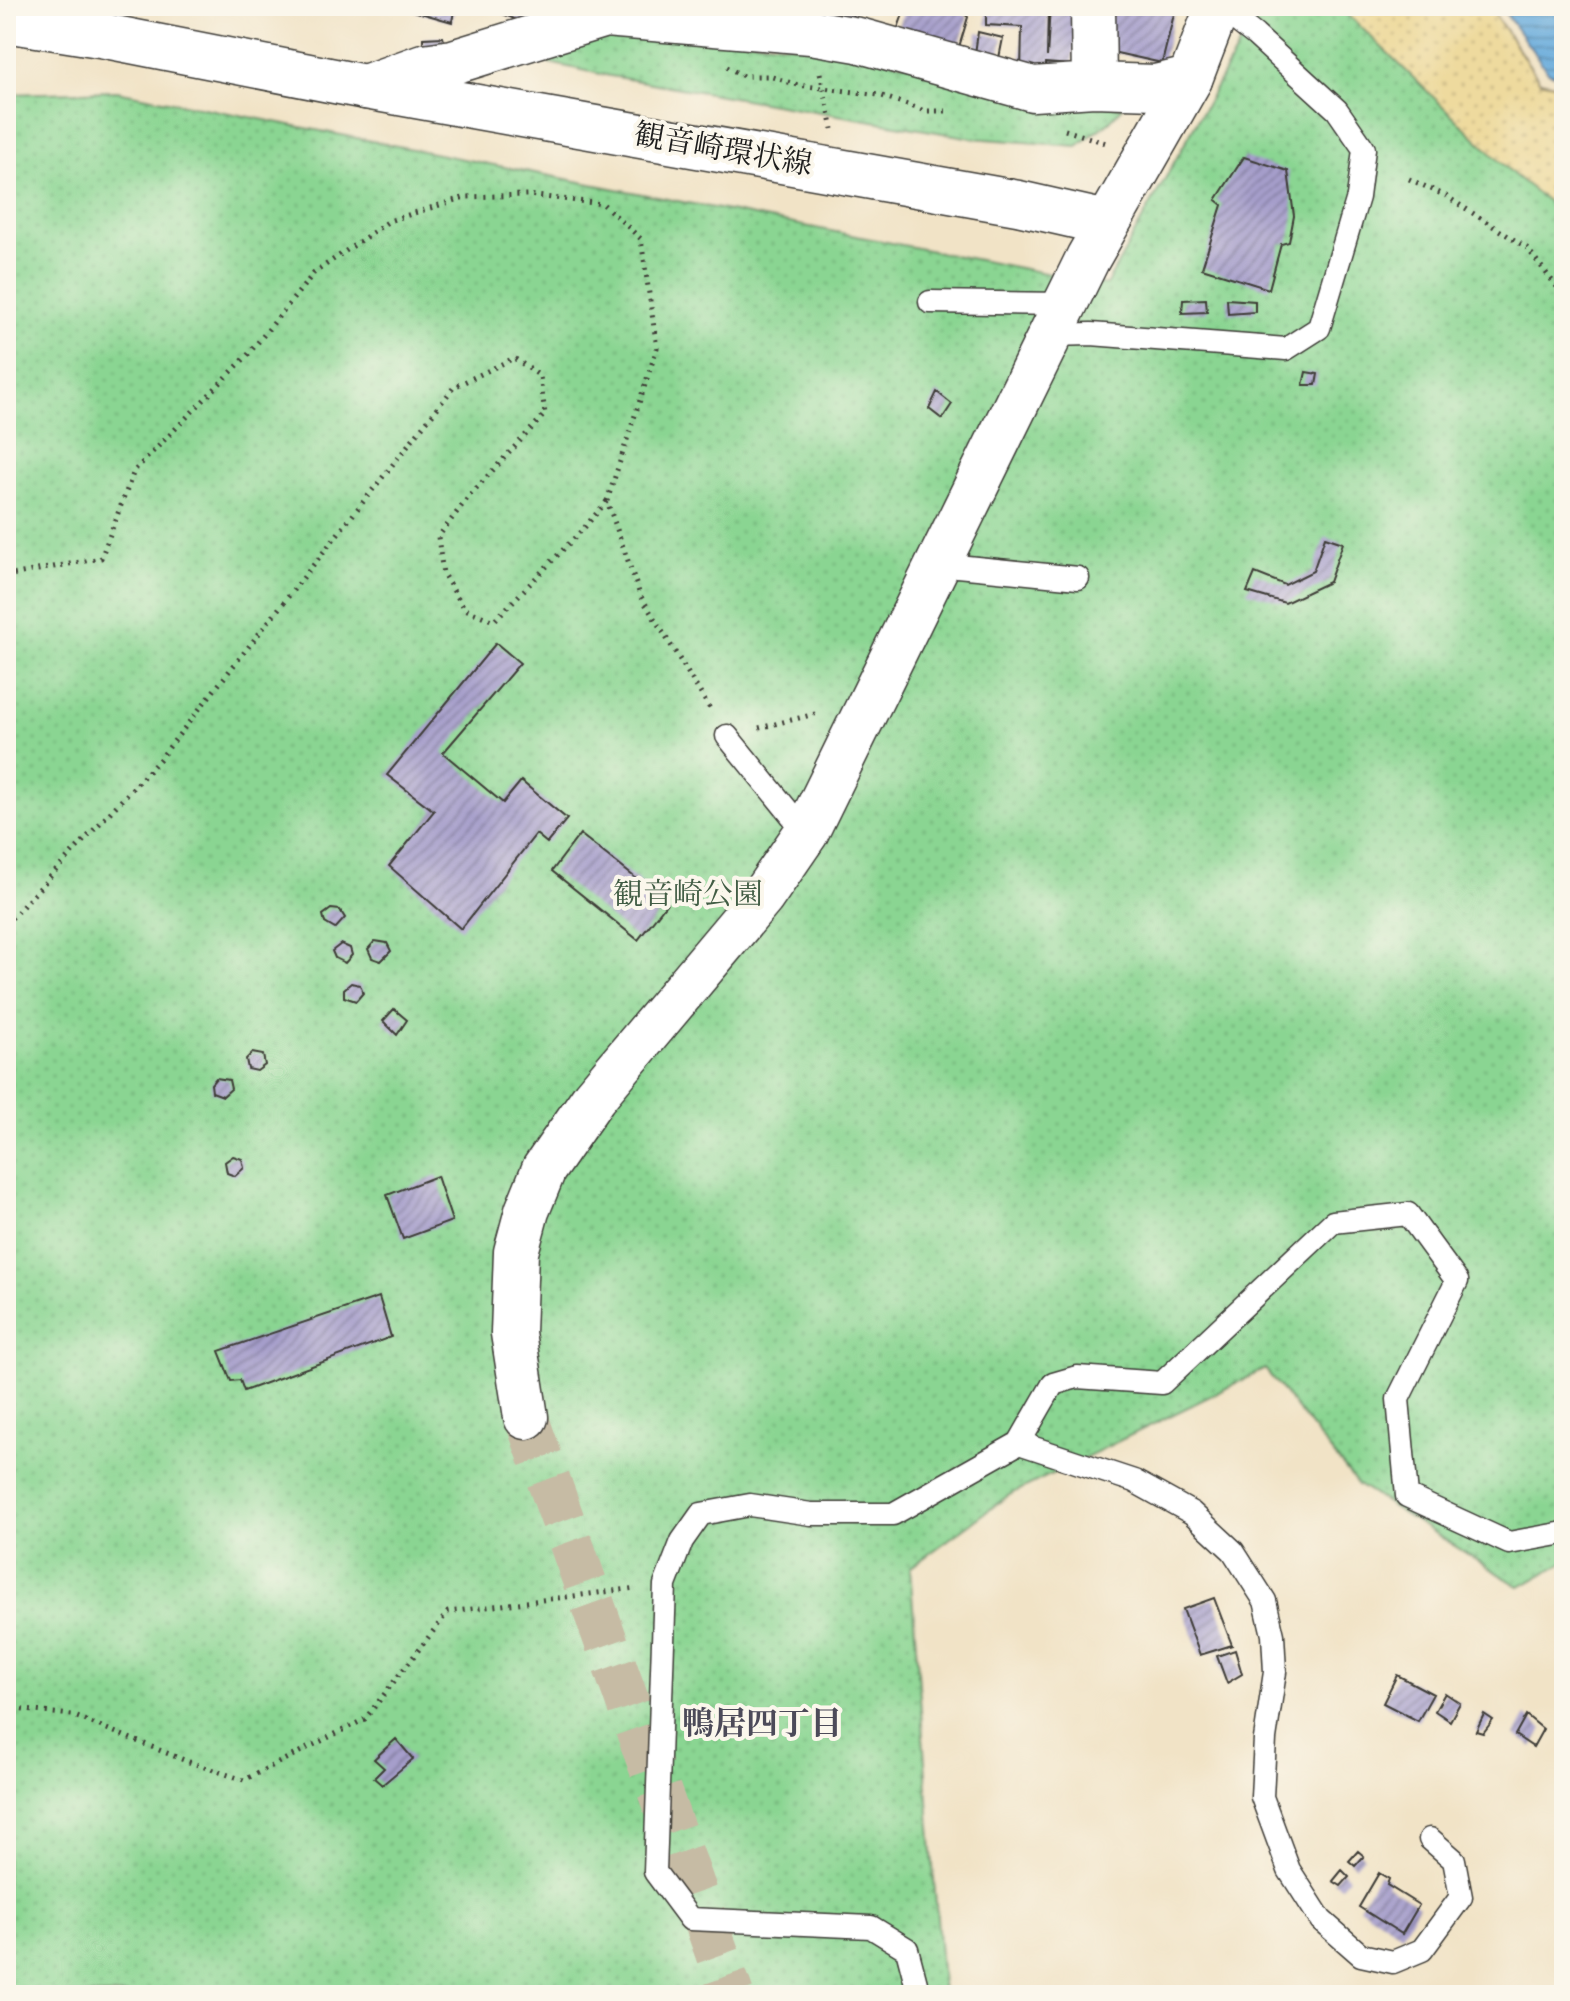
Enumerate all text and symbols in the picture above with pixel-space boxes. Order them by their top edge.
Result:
street label: 観音崎環状線 [632,118,815,181]
park label: 観音崎公園 [613,878,763,911]
district label: 鴨居四丁目 [682,1706,842,1742]

